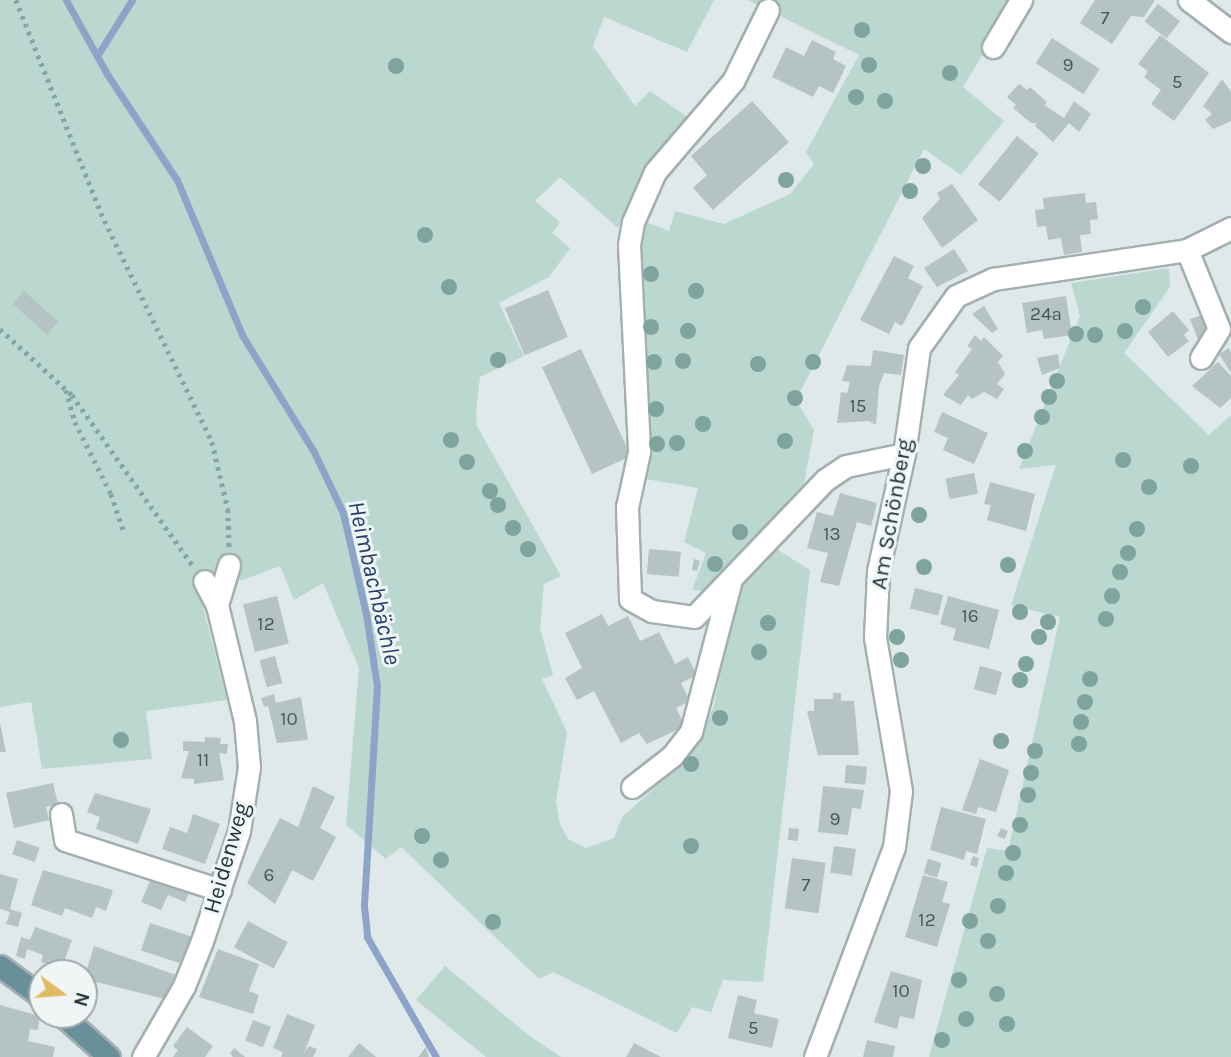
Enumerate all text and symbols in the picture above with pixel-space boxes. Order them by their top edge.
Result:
house number: 7 [1101,8,1109,30]
house number: 9 [1062,55,1074,77]
house number: 5 [1172,72,1182,94]
house number: 24a [1030,304,1062,326]
house number: 15 [849,396,867,418]
street label: Am Schönberg [865,436,919,592]
water label: Heimbachbächle [341,498,407,668]
house number: 13 [823,524,841,546]
house number: 16 [961,606,979,628]
house number: 12 [257,614,275,636]
house number: 10 [280,709,298,731]
house number: 11 [197,750,209,772]
street label: Heidenweg [198,799,256,917]
house number: 9 [829,809,841,831]
house number: 6 [264,865,274,887]
house number: 7 [802,875,810,897]
house number: 12 [918,910,936,932]
north arrow [28,959,98,1029]
house number: 10 [892,981,910,1003]
text: N [69,990,94,1009]
house number: 5 [748,1018,758,1040]

